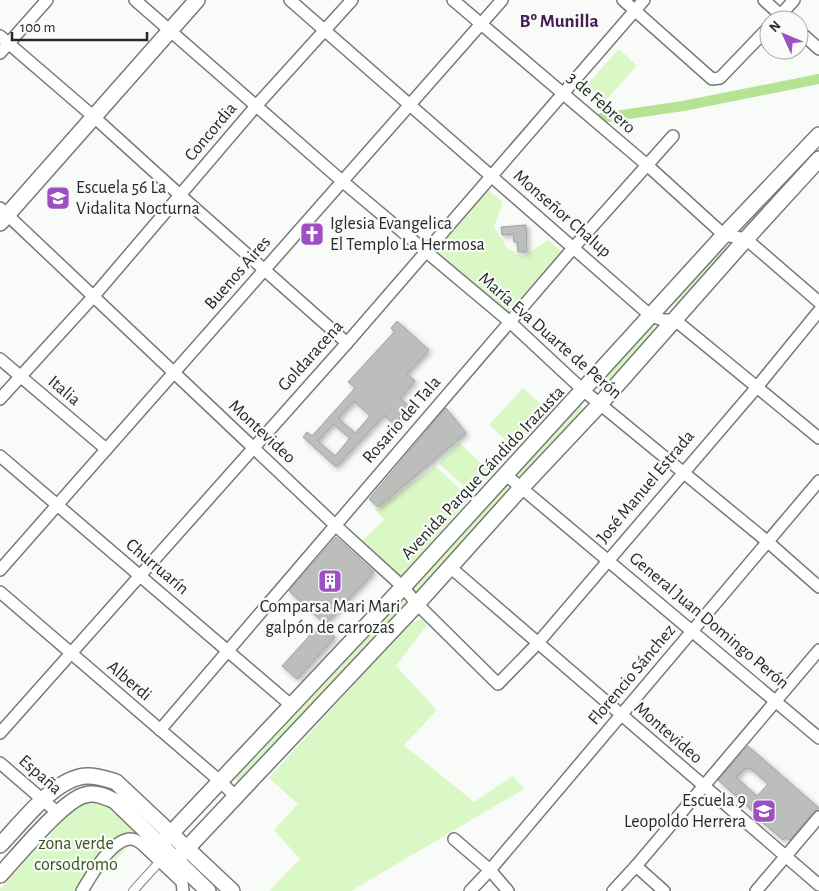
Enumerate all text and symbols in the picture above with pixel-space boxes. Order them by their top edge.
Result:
scale bar [12,10,148,42]
north arrow [759,10,809,60]
district label: Bº Munilla [519,12,599,31]
text: N [767,18,784,35]
text: 100 m [20,20,55,35]
street label: 3 de Febrero [563,69,639,138]
street label: Concordia [182,99,240,165]
street label: Monseñor Chalup [510,167,614,261]
place label: Escuela 56 La Vidalita Nocturna [76,179,200,218]
school or university icon: Escuela 56 La Vidalita Nocturna [45,185,71,211]
place label: Iglesia Evangelica El Templo La Hermosa [330,215,485,254]
church icon: Iglesia Evangelica El Templo La Hermosa [299,221,325,247]
street label: Buenos Aires [202,233,274,313]
street label: María Eva Duarte de Perón [475,269,625,403]
street label: Goldaracena [275,317,347,395]
street label: Italia [44,373,84,409]
street label: Rosario del Tala [360,373,444,467]
street label: Avenida Parque Cándido Irazusta [398,383,568,563]
street label: Montevideo [225,397,299,467]
street label: José Manuel Estrada [594,427,698,547]
street label: Churruarín [122,536,192,598]
street label: General Juan Domingo Perón [626,549,792,693]
building icon: Comparsa Mari Mari galpón de carrozas [317,568,343,594]
place label: Comparsa Mari Mari galpón de carrozas [260,598,400,637]
street label: Florencio Sánchez [585,621,679,729]
street label: Alberdi [103,657,155,705]
street label: Montevideo [630,699,706,767]
street label: España [15,752,65,798]
place label: Escuela 9 Leopoldo Herrera [624,792,746,831]
school or university icon: Escuela 9 Leopoldo Herrera [751,798,777,824]
park label: zona verde corsodromo [34,835,118,874]

